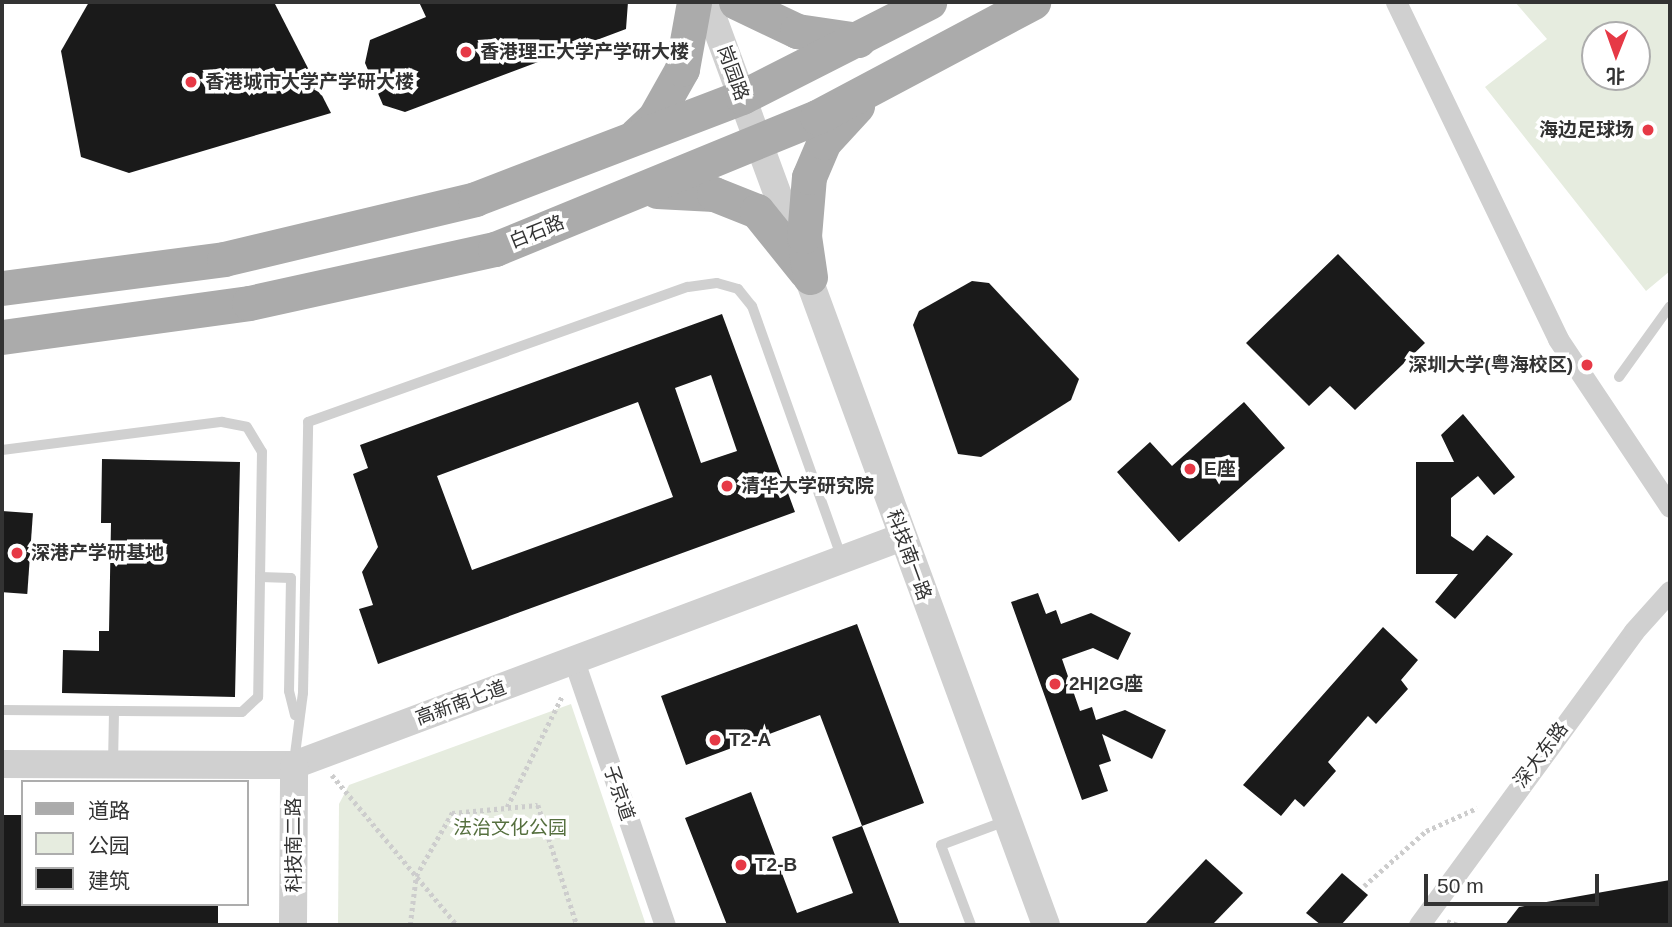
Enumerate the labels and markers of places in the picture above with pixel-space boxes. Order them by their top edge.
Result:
place label: 香港理工大学产学研大楼 [480,41,689,63]
marker: 香港理工大学产学研大楼 [458,44,474,60]
place label: 香港城市大学产学研大楼 [205,71,414,93]
marker: 香港城市大学产学研大楼 [183,74,199,90]
place label: 海边足球场 [1539,119,1634,141]
marker: 海边足球场 [1640,122,1656,138]
place label: 深圳大学(粤海校区) [1408,354,1573,376]
marker: 深圳大学(粤海校区) [1579,357,1595,373]
place label: E座 [1204,458,1236,480]
marker: E座 [1182,461,1198,477]
place label: 清华大学研究院 [741,475,874,497]
marker: 清华大学研究院 [719,478,735,494]
place label: 深港产学研基地 [31,542,164,564]
marker: 深港产学研基地 [9,545,25,561]
place label: 2H|2G座 [1069,673,1143,695]
marker: 2H|2G座 [1047,676,1063,692]
place label: T2-A [729,729,771,751]
marker: T2-A [707,732,723,748]
place label: T2-B [755,854,797,876]
marker: T2-B [733,857,749,873]

